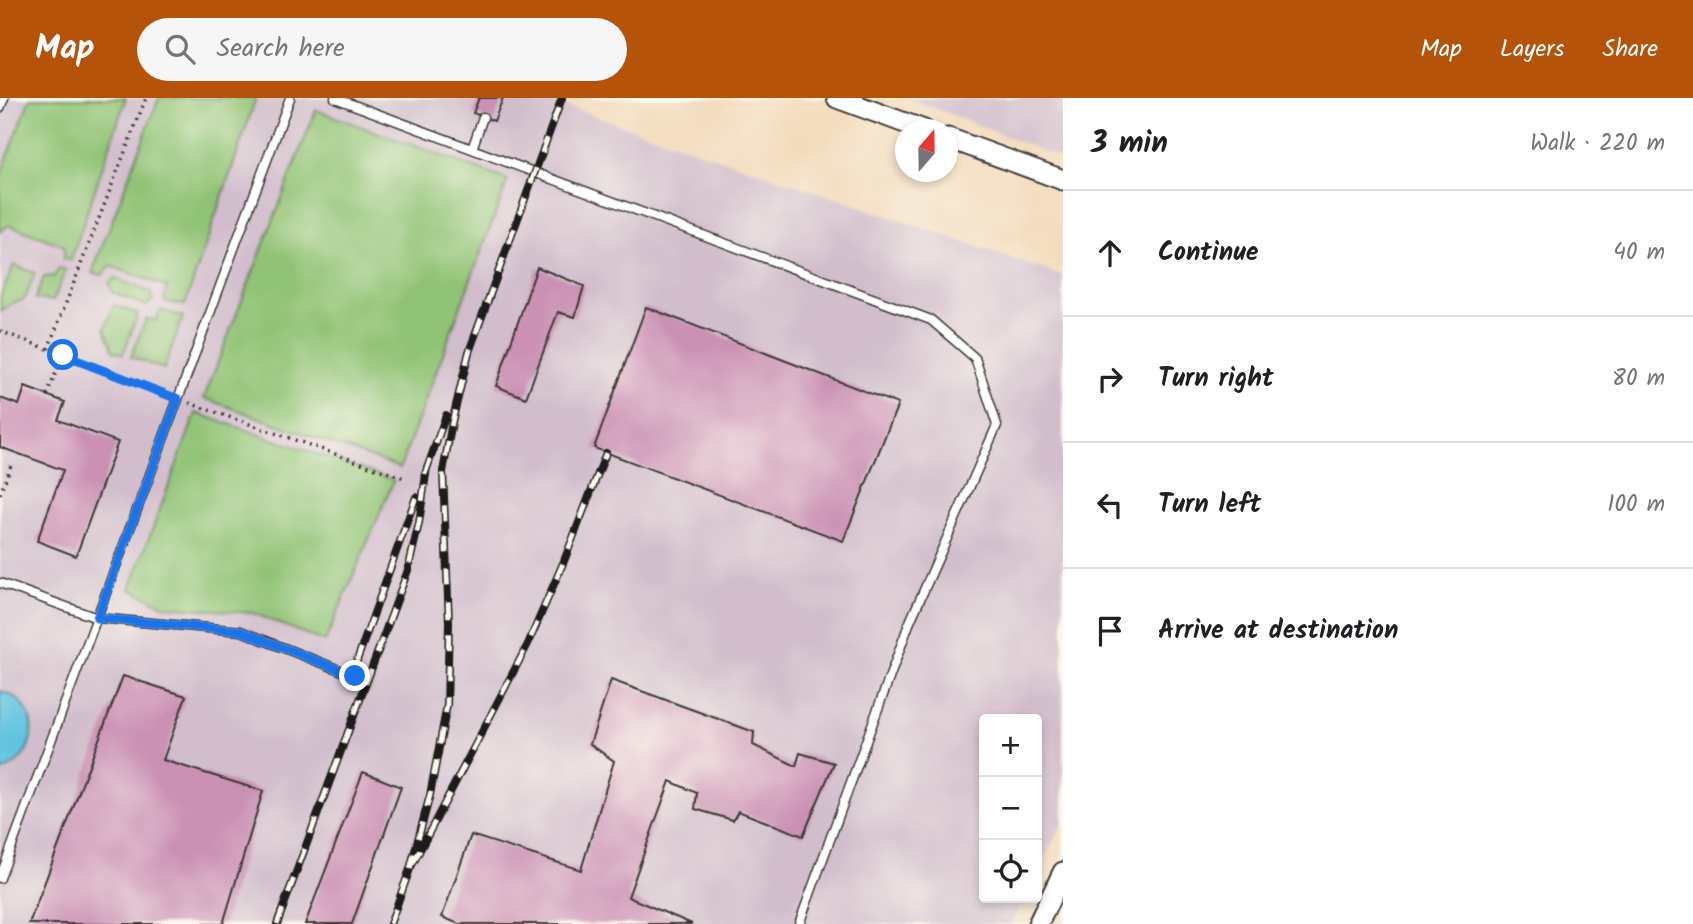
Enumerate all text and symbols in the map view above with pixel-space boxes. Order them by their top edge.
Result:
search box [137,18,627,81]
text: Map [35,23,95,76]
text: Search here [217,28,345,70]
icon: search [161,30,199,68]
text: Map [1420,30,1462,69]
text: Layers [1500,30,1564,69]
text: Share [1602,30,1658,69]
north arrow [895,119,958,182]
text: 3 min [1091,120,1168,168]
text: Walk · 220 m [1530,126,1665,162]
text: Continue [1158,232,1259,274]
icon: ahead [1091,234,1129,272]
text: 40 m [1613,235,1665,271]
route start [47,339,78,370]
text: Turn right [1158,358,1274,400]
icon: right [1091,360,1129,398]
text: 80 m [1612,361,1665,397]
text: Turn left [1158,484,1261,526]
icon: left [1091,486,1129,524]
text: 100 m [1607,487,1665,523]
text: Arrive at destination [1158,610,1398,652]
icon: arrive [1091,612,1129,650]
route end [339,660,370,691]
map controls [979,714,1042,903]
button: + [979,714,1042,777]
button: − [979,777,1042,840]
button: locate [979,840,1042,903]

